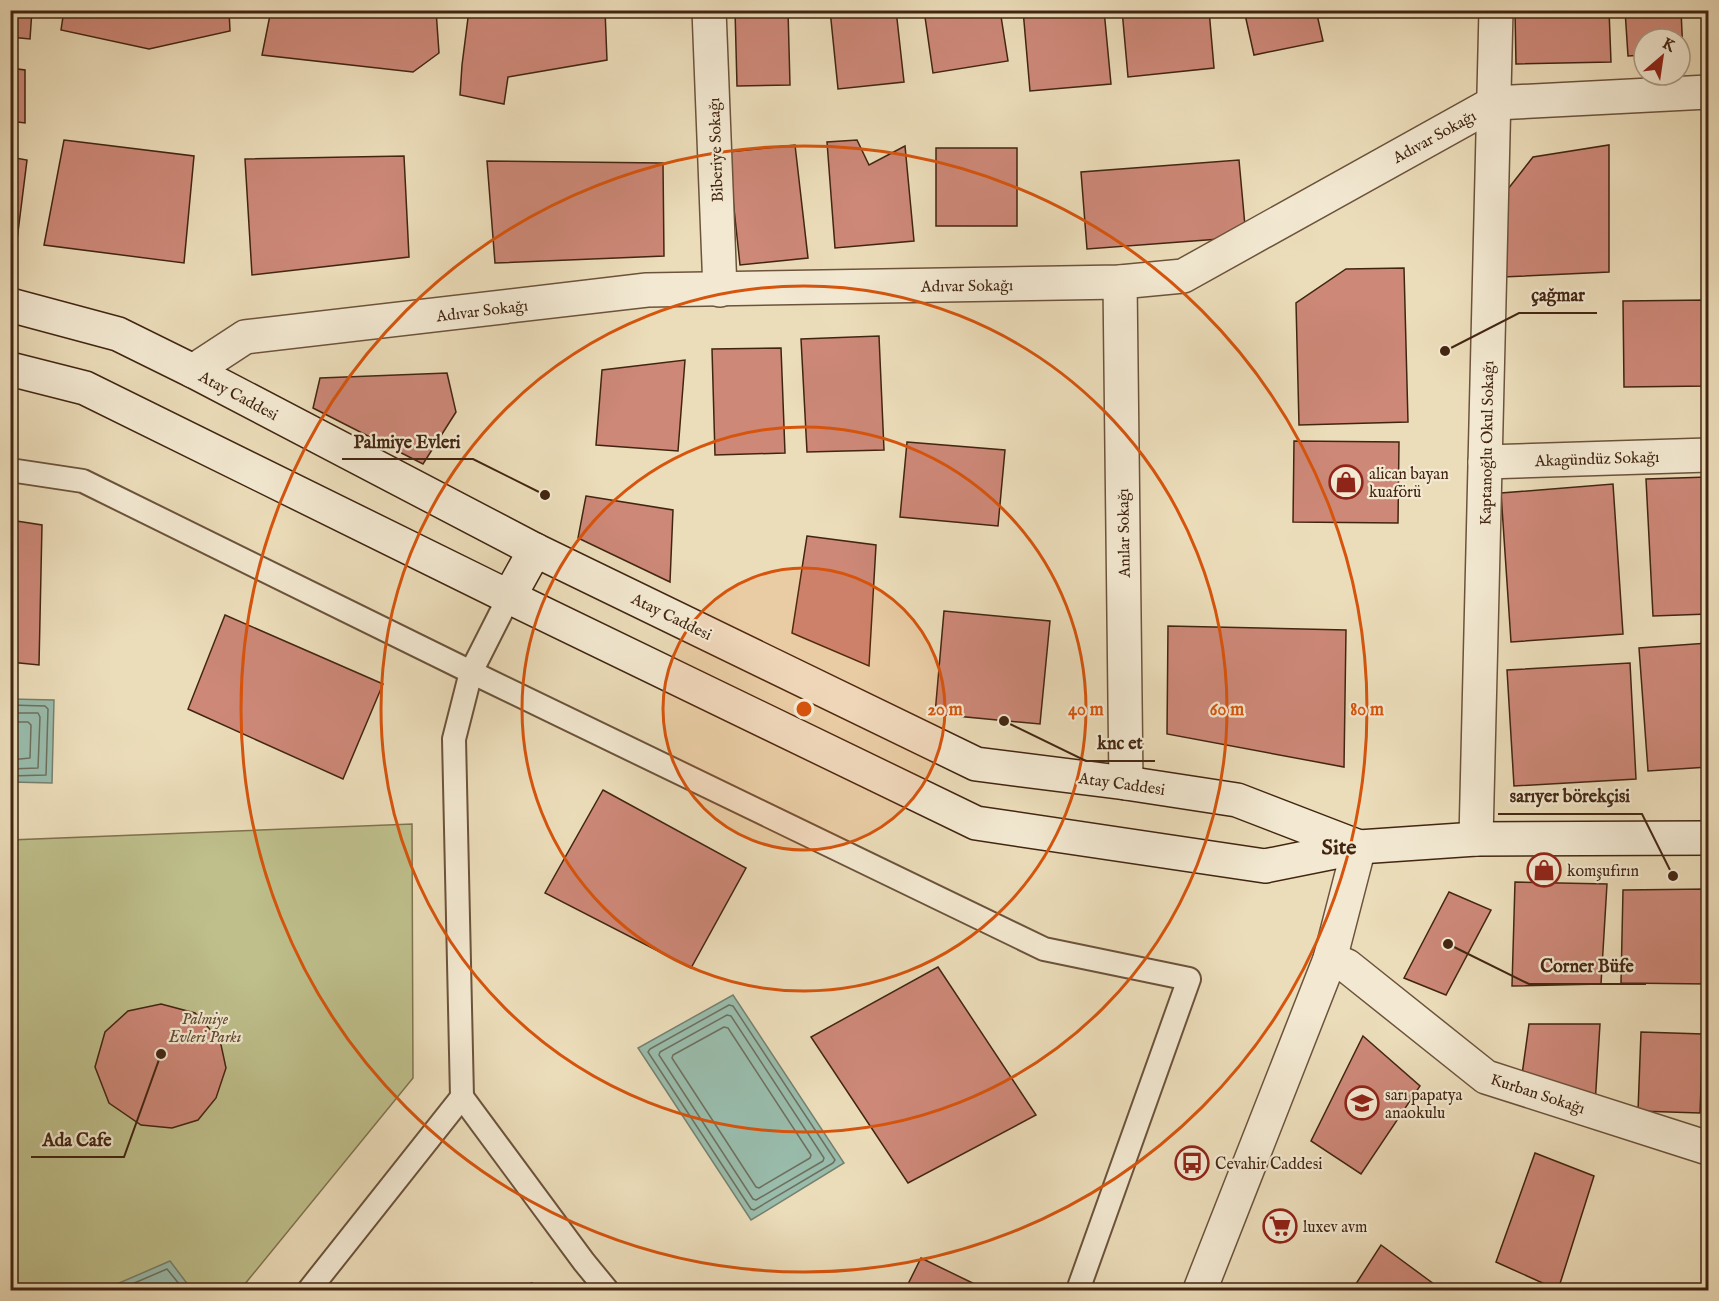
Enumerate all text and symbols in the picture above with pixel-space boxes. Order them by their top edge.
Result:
north arrow [1632,27,1692,87]
text: K [1658,34,1679,58]
street label: Biberiye Sokağı [705,97,729,203]
street label: Adıvar Sokağı [1389,107,1480,169]
street label: Adıvar Sokağı [920,276,1013,298]
callout: çağmar [1519,277,1597,313]
text: çağmar [1531,285,1585,308]
street label: Adıvar Sokağı [434,296,529,328]
street label: Kaptanoğlu Okul Sokağı [1477,361,1499,526]
street label: Atay Caddesi [194,367,281,426]
callout: Palmiye Evleri [342,423,473,459]
text: Palmiye Evleri [353,432,461,455]
street label: Akagündüz Sokağı [1533,448,1660,472]
shop icon: alican bayan kuaförü [1328,464,1364,500]
place label: alican bayan kuaförü [1369,465,1449,503]
street label: Anılar Sokağı [1114,488,1136,579]
street label: Atay Caddesi [627,589,715,646]
centre of rings [794,699,814,719]
text: 20 m [927,699,963,722]
text: 40 m [1068,699,1104,722]
text: 60 m [1210,699,1244,722]
text: 80 m [1350,699,1384,722]
callout: knc et [1086,725,1155,761]
text: knc et [1096,733,1143,756]
street label: Atay Caddesi [1076,769,1166,801]
callout: sarıyer börekçisi [1498,778,1642,814]
text: sarıyer börekçisi [1510,786,1630,809]
district label: Site [1322,834,1356,862]
shop icon: komşufırın [1526,852,1562,888]
place label: komşufırın [1567,862,1640,882]
callout: Corner Büfe [1529,948,1646,984]
text: Corner Büfe [1540,956,1634,979]
park label: Palmiye Evleri Parkı [168,1010,241,1048]
street label: Kurban Sokağı [1488,1070,1587,1120]
school or university icon: sarı papatya anaokulu [1344,1085,1380,1121]
place label: sarı papatya anaokulu [1385,1086,1463,1124]
callout: Ada Cafe [31,1121,124,1157]
text: Ada Cafe [42,1130,112,1153]
bus stop icon: Cevahir Caddesi [1174,1145,1210,1181]
place label: Cevahir Caddesi [1215,1155,1323,1175]
supermarket icon: luxev avm [1262,1208,1298,1244]
place label: luxev avm [1303,1218,1367,1238]

